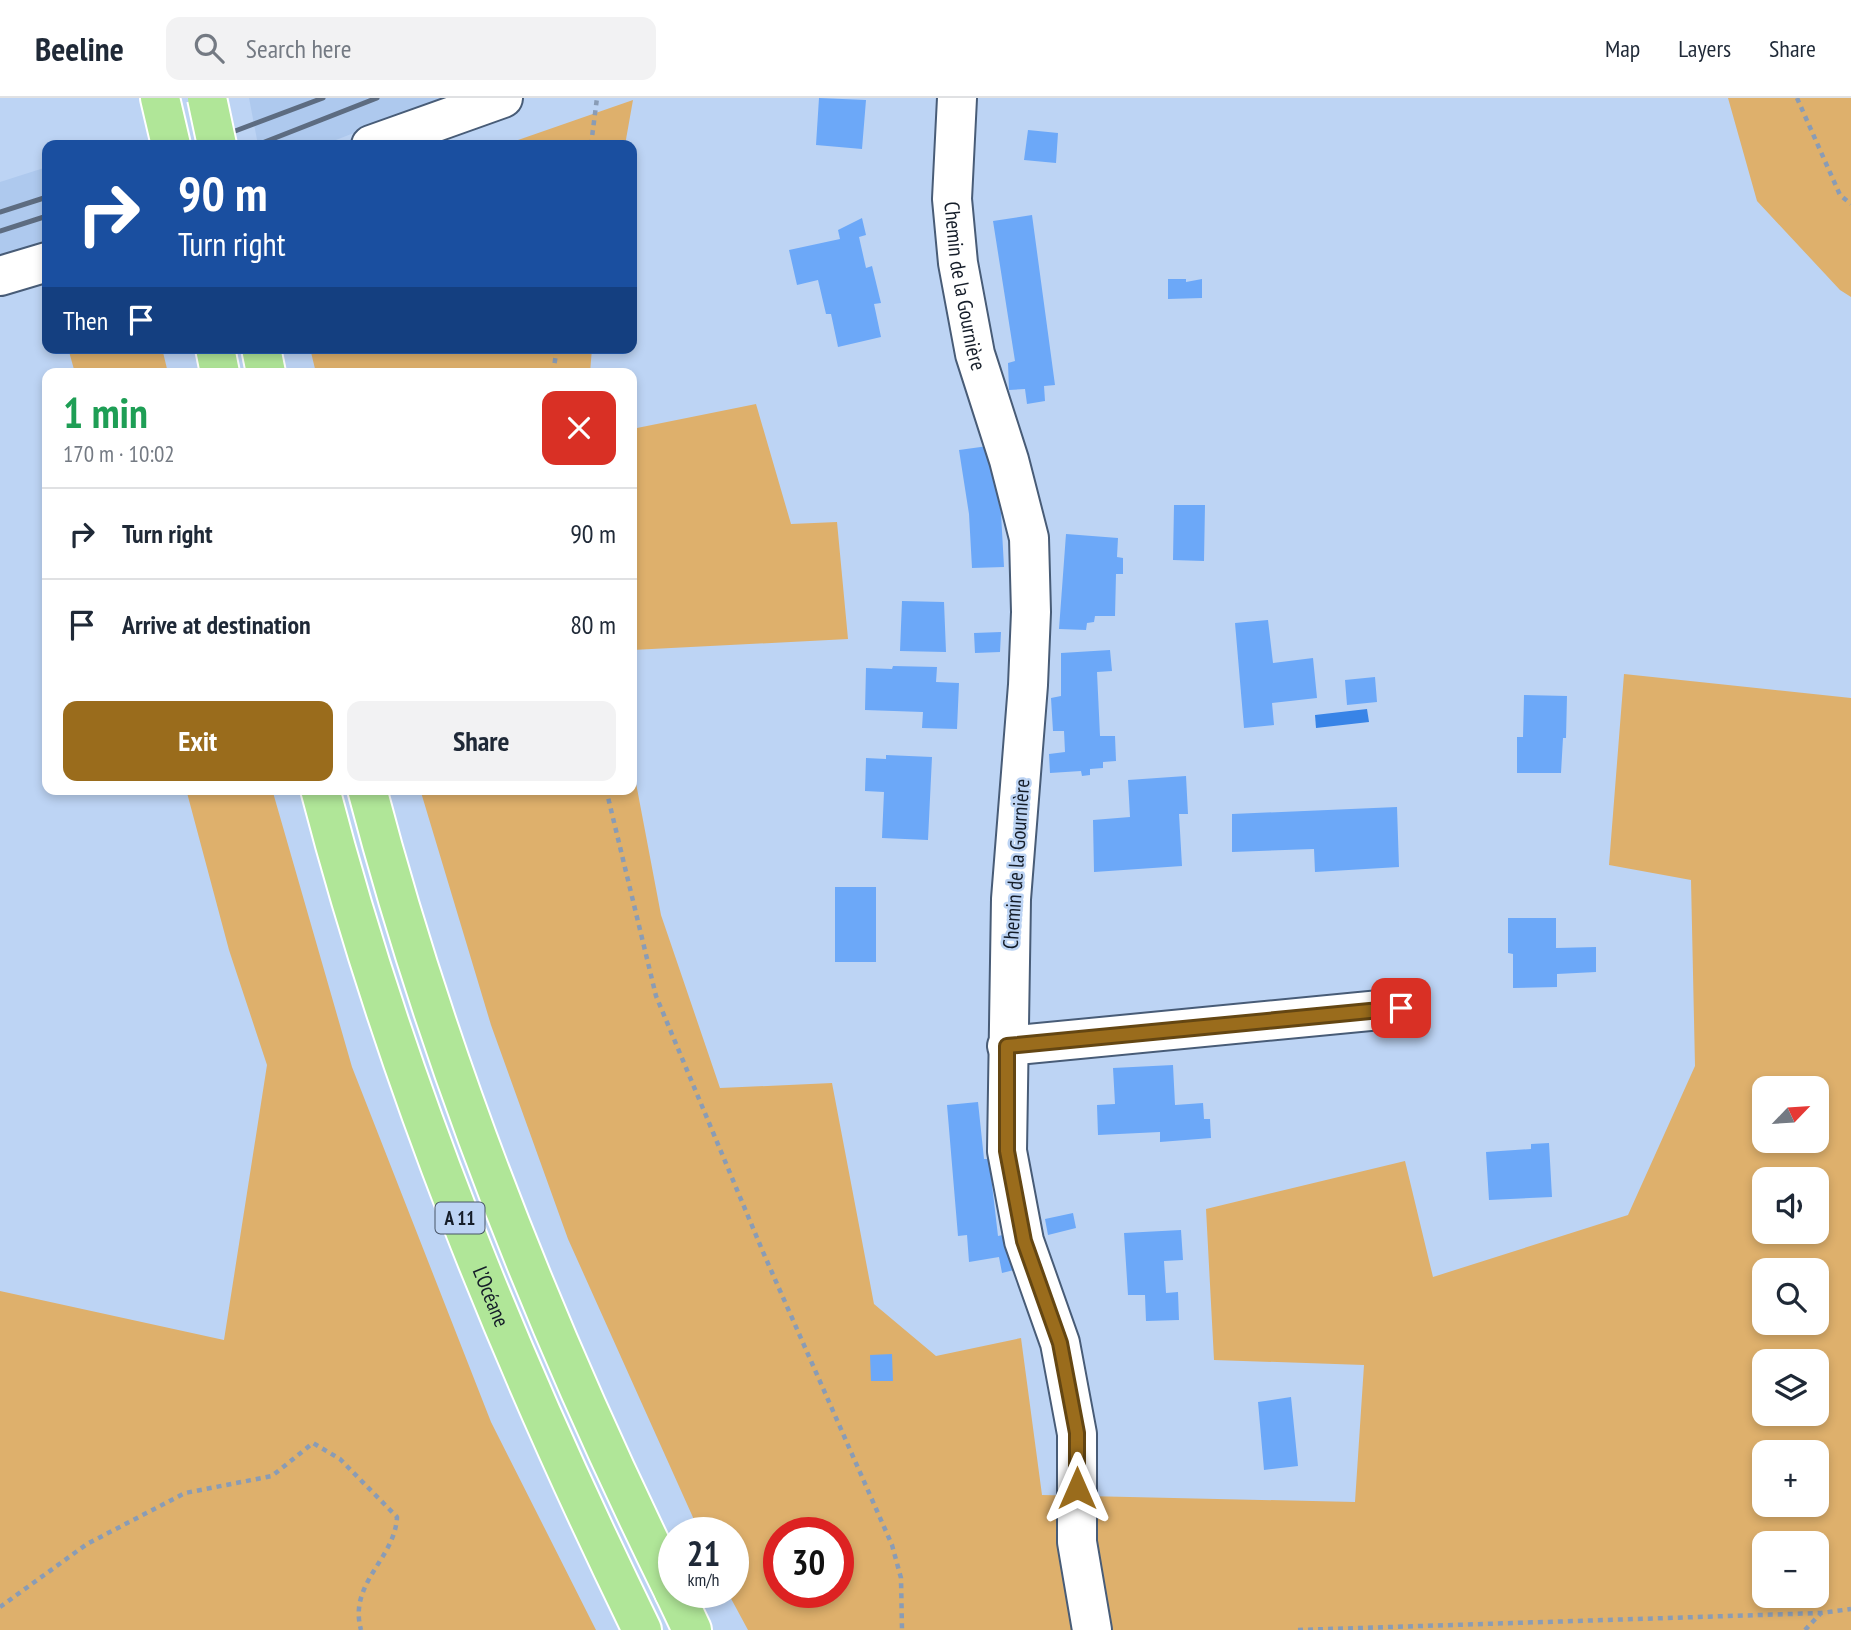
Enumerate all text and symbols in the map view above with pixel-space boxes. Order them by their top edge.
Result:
search box [166,17,656,80]
text: Beeline [35,27,124,70]
icon: search [190,29,228,67]
text: Search here [246,32,351,65]
text: Map [1605,33,1640,64]
text: Layers [1678,33,1731,64]
text: Share [1769,33,1816,64]
text: 90 m [178,161,267,225]
icon: right [63,168,154,259]
street label: Chemin de la Gournière [939,200,993,374]
text: Turn right [178,223,286,265]
icon: arrive [122,301,160,339]
text: Then [63,304,108,337]
text: 1 min [63,385,148,440]
button: close [542,391,616,465]
text: 170 m · 10:02 [63,439,175,468]
icon: right [63,515,101,553]
text: Turn right [122,517,213,550]
text: 90 m [570,517,616,550]
icon: arrive [63,606,101,644]
text: Arrive at destination [122,608,311,641]
text: 80 m [570,608,616,641]
button: Exit [63,701,333,781]
button: Share [347,701,616,781]
street label: Chemin de la Gournière [997,778,1035,950]
pin [1371,978,1431,1038]
icon: arrive [1382,989,1420,1027]
north arrow [1752,1076,1829,1153]
map controls [1752,1076,1829,1608]
button: sound [1752,1167,1829,1244]
road number: A 11 [435,1202,484,1234]
button: search [1752,1258,1829,1335]
street label: L’Océane [467,1262,516,1331]
button: layers [1752,1349,1829,1426]
button: + [1752,1440,1829,1517]
position arrow [1040,1451,1114,1525]
speed limit sign: 30 [763,1517,854,1608]
text: 21 [687,1530,720,1576]
button: − [1752,1531,1829,1608]
text: km/h [688,1568,719,1591]

